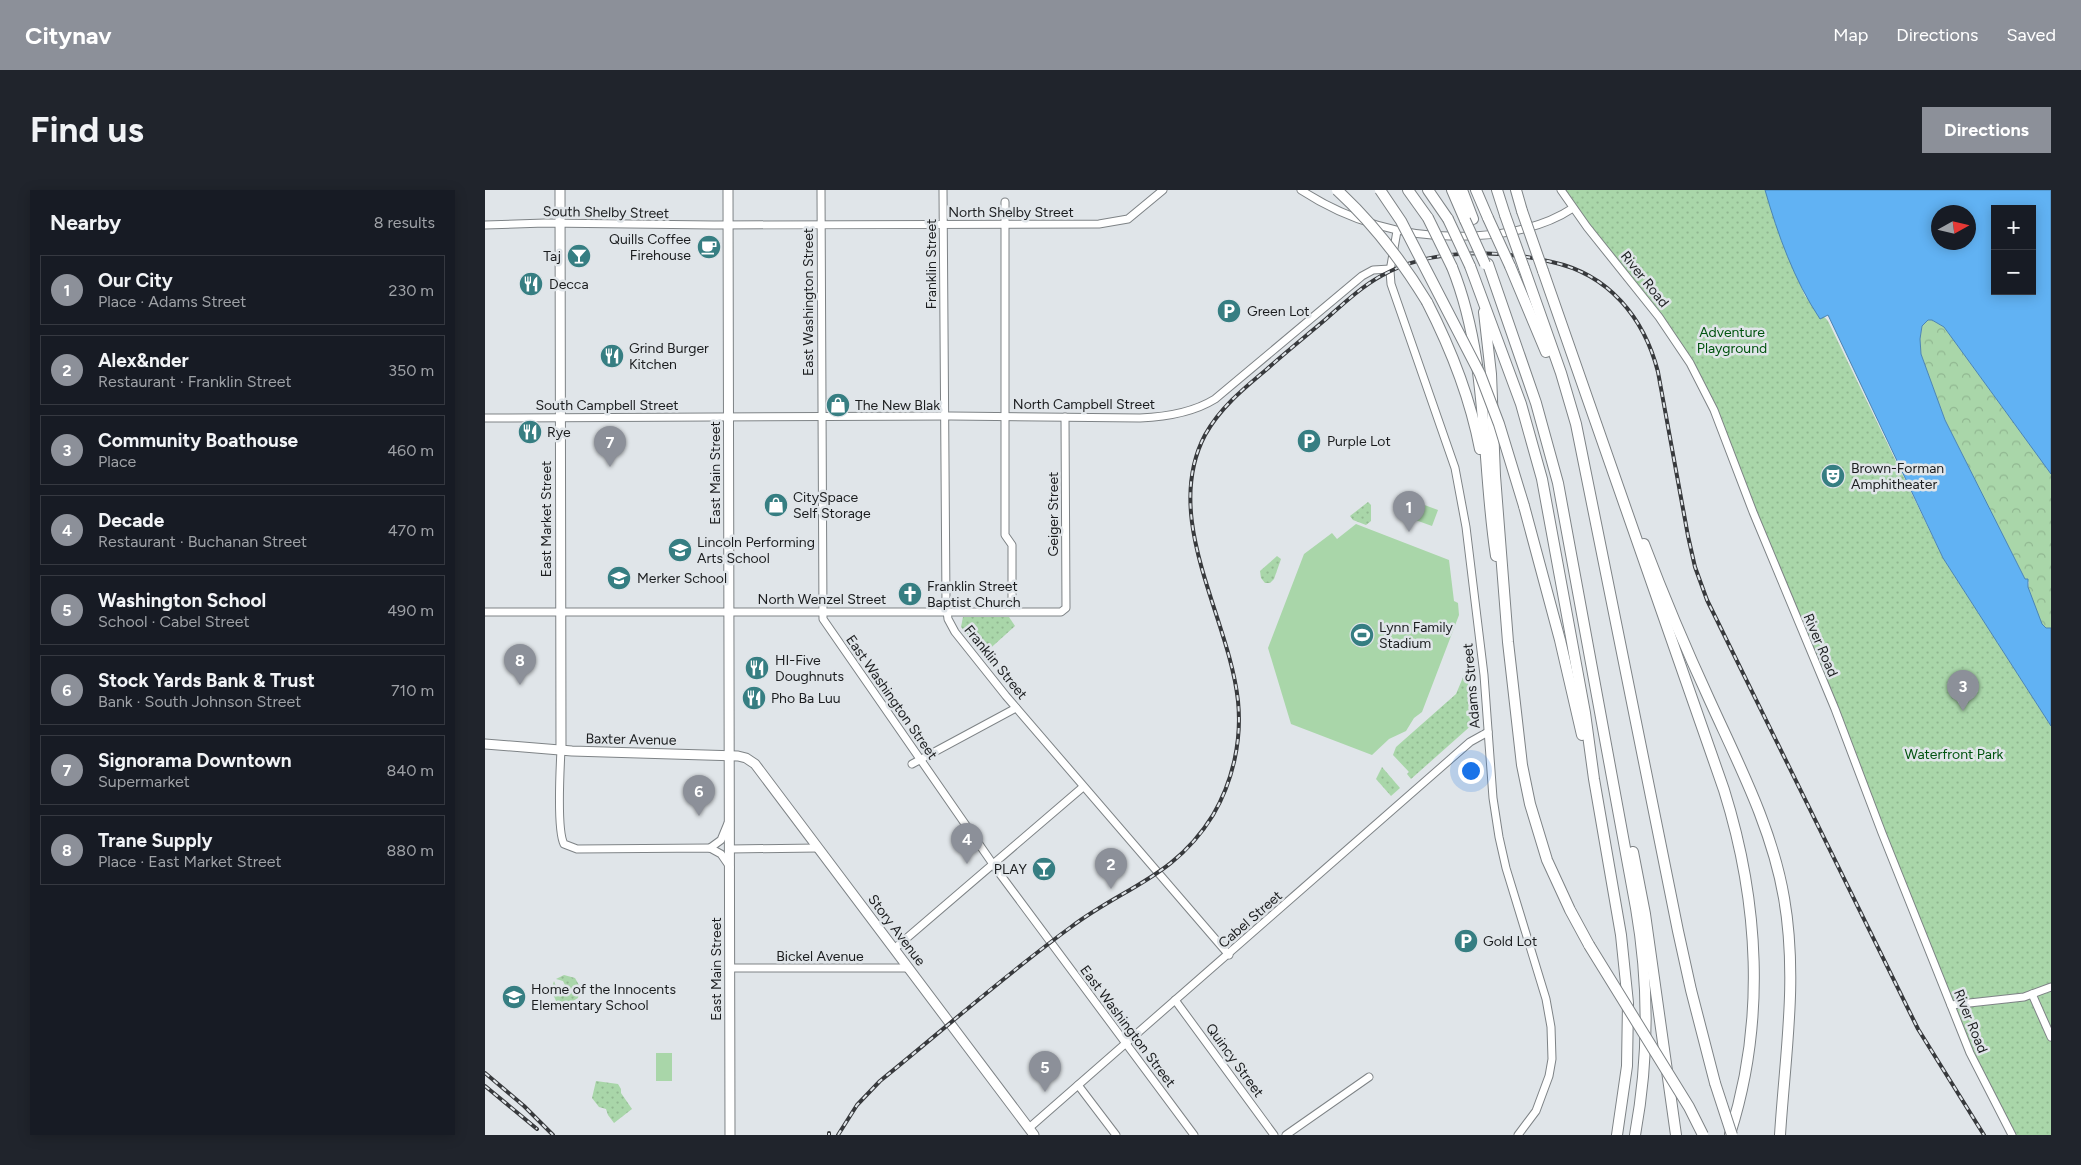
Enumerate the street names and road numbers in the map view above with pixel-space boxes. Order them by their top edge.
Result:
street label: South Shelby Street [543,203,669,222]
street label: North Shelby Street [948,204,1074,221]
street label: Franklin Street [923,219,940,309]
street label: East Washington Street [800,228,817,376]
street label: River Road [1617,248,1672,311]
street label: North Campbell Street [1013,396,1155,413]
street label: South Campbell Street [535,397,679,414]
street label: East Main Street [707,421,724,525]
street label: East Market Street [538,461,555,577]
street label: Geiger Street [1045,472,1062,556]
street label: North Wenzel Street [758,591,886,608]
street label: River Road [1800,611,1841,679]
street label: Franklin Street [960,622,1031,703]
street label: East Washington Street [842,632,941,763]
street label: Adams Street [1459,642,1484,729]
street label: Baxter Avenue [585,730,677,749]
street label: Cabel Street [1215,887,1286,952]
street label: Story Avenue [864,891,929,970]
street label: East Main Street [708,917,725,1021]
street label: Bickel Avenue [776,948,864,965]
street label: East Washington Street [1076,962,1179,1091]
street label: River Road [1950,987,1991,1056]
street label: Quincy Street [1202,1020,1267,1101]

